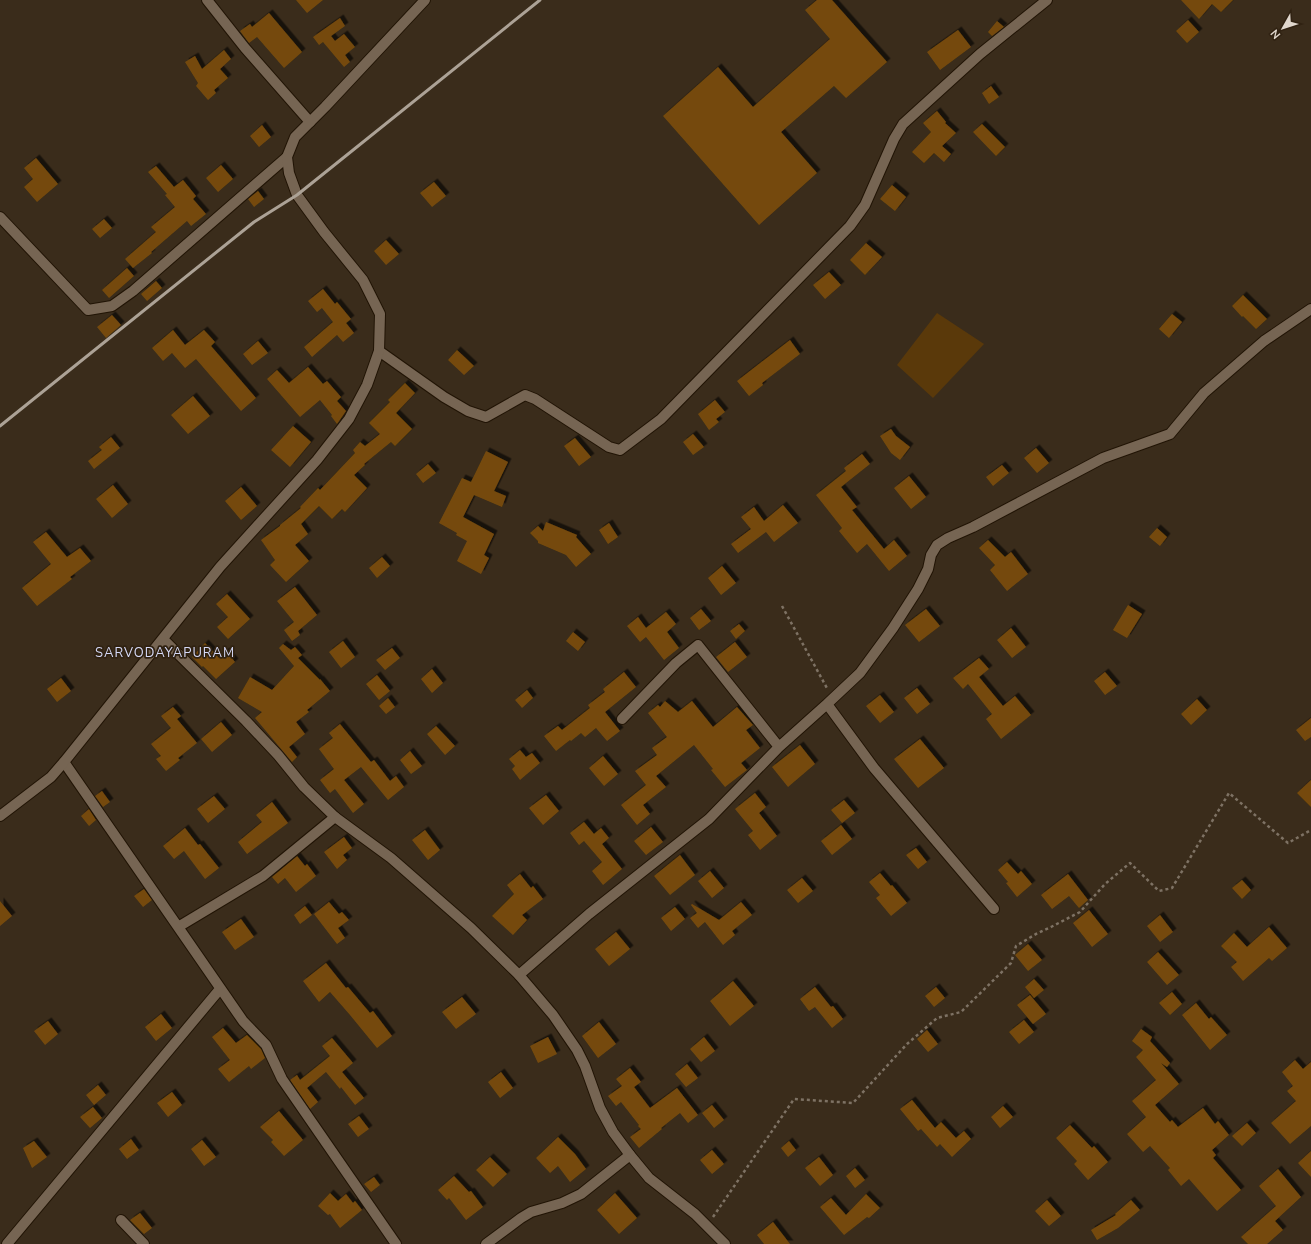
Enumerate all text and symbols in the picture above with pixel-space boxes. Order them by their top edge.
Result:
north arrow [1263,8,1303,48]
text: N [1267,26,1284,42]
district label: SARVODAYAPURAM [95,644,235,662]

